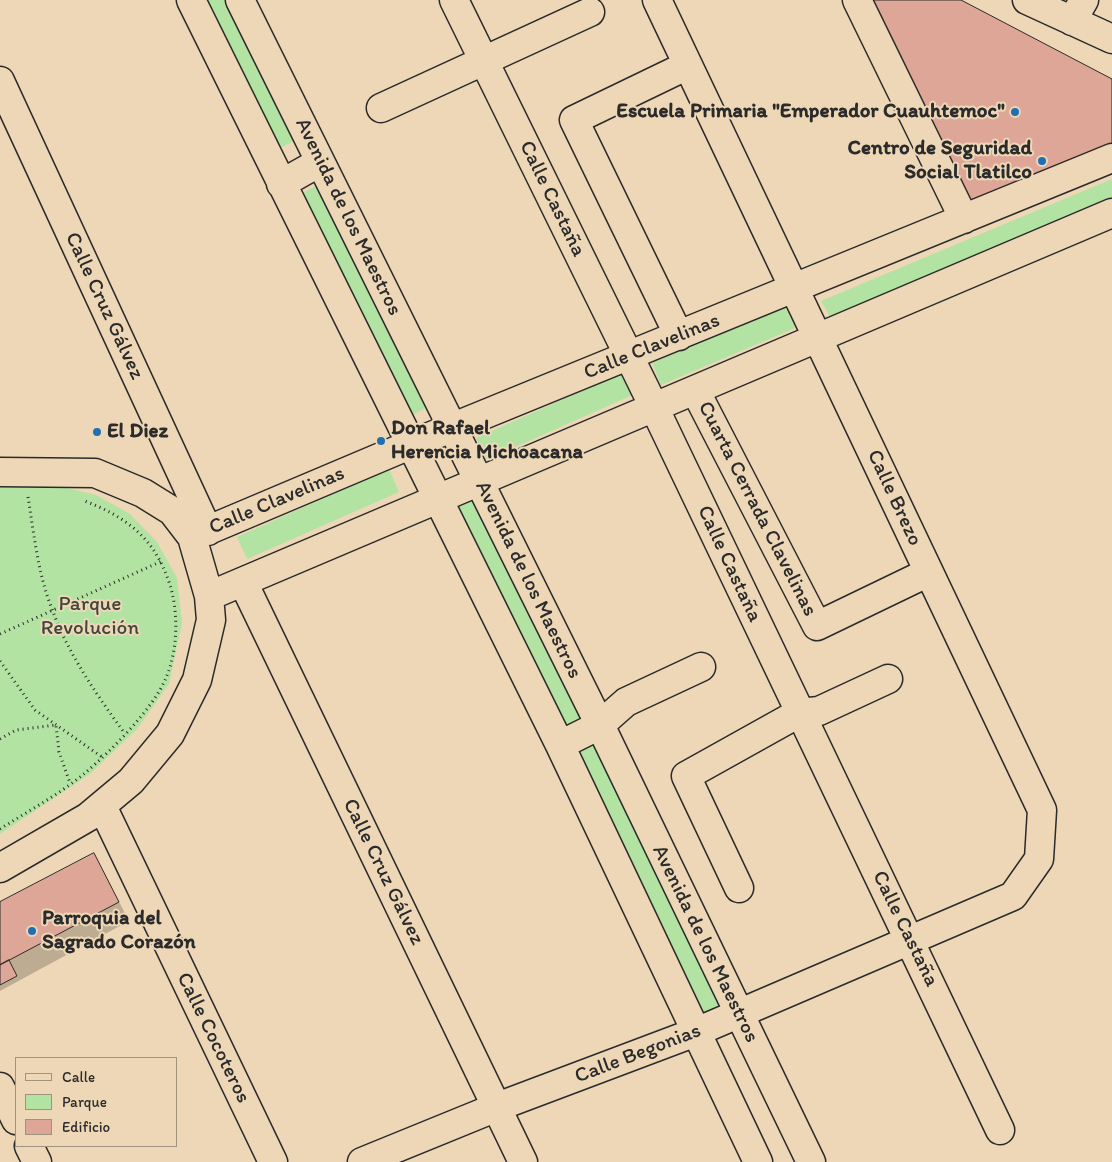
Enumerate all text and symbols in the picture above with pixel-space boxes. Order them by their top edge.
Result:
place label: Escuela Primaria "Emperador Cuauhtemoc" [616,99,1005,125]
marker: Escuela Primaria "Emperador Cuauhtemoc" [1009,106,1021,118]
street label: Avenida de los Maestros [289,114,407,320]
place label: Centro de Seguridad Social Tlatilco [848,136,1032,186]
street label: Calle Castaña [513,137,591,261]
marker: Centro de Seguridad Social Tlatilco [1036,155,1048,167]
street label: Calle Cruz Gálvez [59,228,149,384]
street label: Calle Clavelinas [580,308,724,386]
street label: Cuarta Cerrada Clavelinas [692,397,822,621]
place label: Don Rafael Herencia Michoacana [391,416,583,466]
place label: El Diez [107,419,168,445]
marker: El Diez [91,426,103,438]
marker: Don Rafael Herencia Michoacana [375,435,387,447]
street label: Calle Brezo [861,446,927,550]
street label: Calle Clavelinas [206,461,348,541]
street label: Avenida de los Maestros [469,477,587,683]
street label: Calle Castaña [691,502,767,626]
park label: Parque Revolución [41,592,139,642]
street label: Calle Cruz Gálvez [337,795,429,949]
street label: Avenida de los Maestros [646,841,764,1047]
street label: Calle Castaña [866,867,944,991]
place label: Parroquia del Sagrado Corazón [42,906,196,956]
marker: Parroquia del Sagrado Corazón [26,925,38,937]
street label: Calle Cocoteros [171,969,255,1107]
street label: Calle Begonias [571,1018,705,1090]
legend [15,1057,178,1147]
text: Calle [62,1068,95,1086]
text: Parque [62,1093,107,1111]
text: Edificio [62,1118,110,1136]

